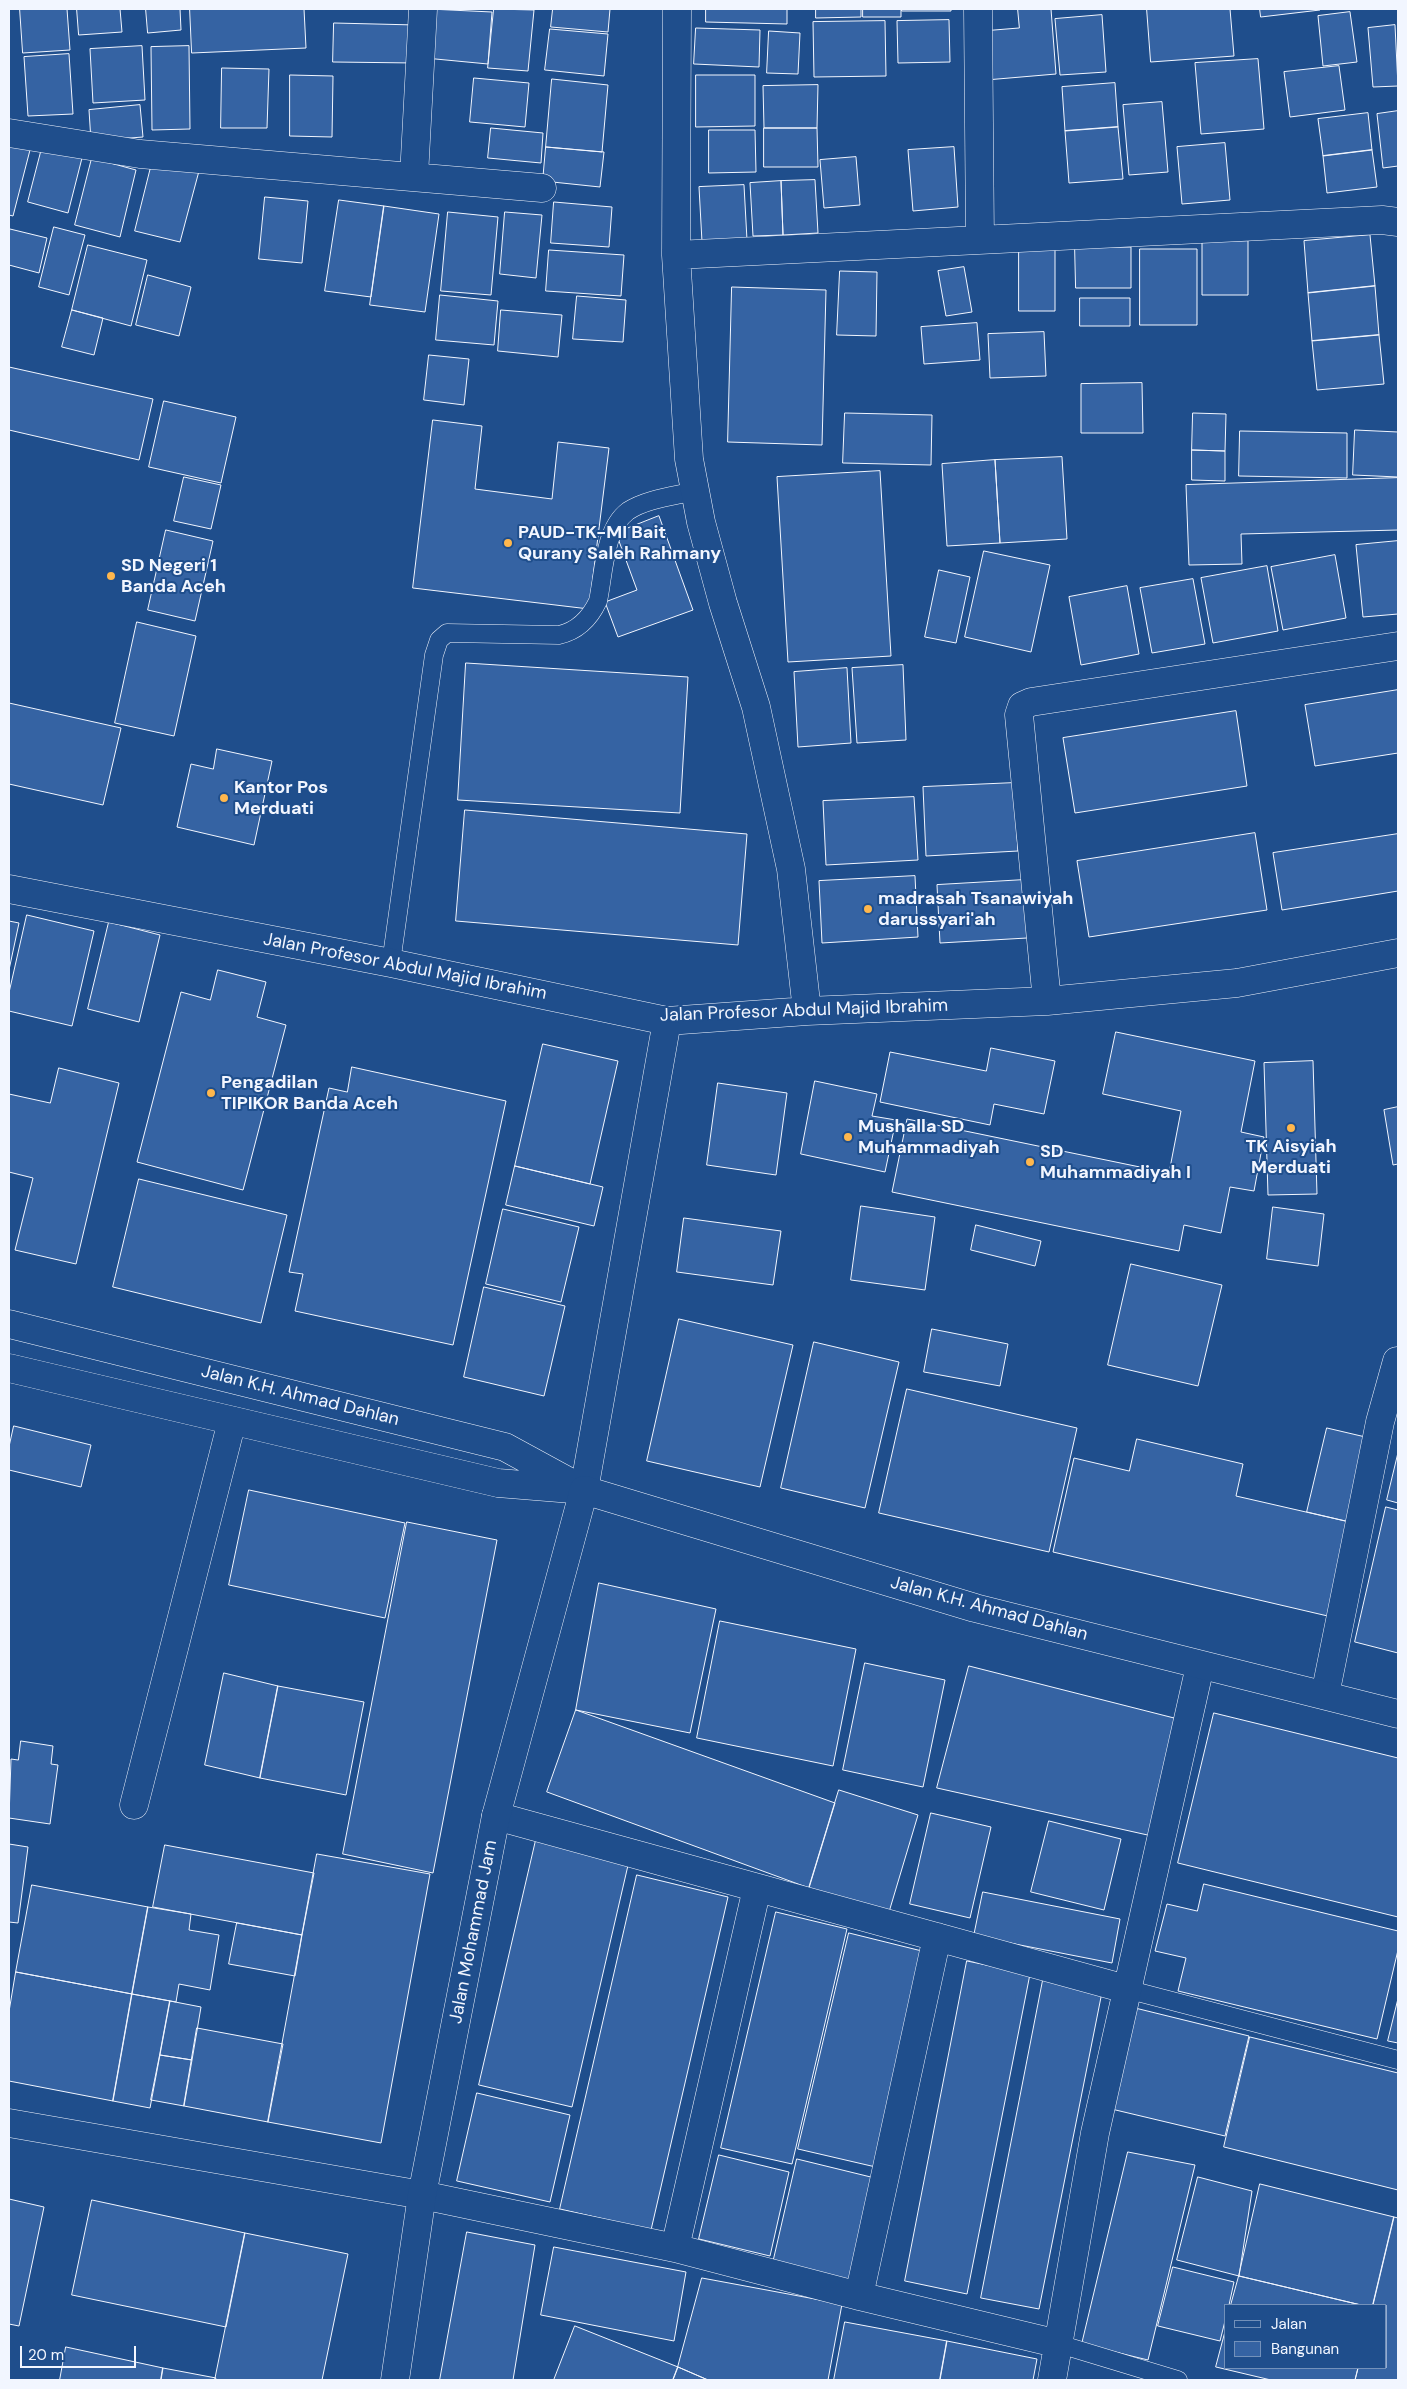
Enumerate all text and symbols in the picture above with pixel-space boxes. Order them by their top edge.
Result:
place label: PAUD-TK-MI Bait Qurany Saleh Rahmany [518,522,721,564]
marker: PAUD-TK-MI Bait Qurany Saleh Rahmany [502,537,514,549]
place label: SD Negeri 1 Banda Aceh [121,555,226,598]
marker: SD Negeri 1 Banda Aceh [105,570,117,582]
place label: Kantor Pos Merduati [234,777,328,820]
marker: Kantor Pos Merduati [218,792,230,804]
place label: madrasah Tsanawiyah darussyari'ah [878,888,1073,931]
marker: madrasah Tsanawiyah darussyari'ah [862,903,874,915]
street label: Jalan Profesor Abdul Majid Ibrahim [261,929,549,1005]
street label: Jalan Profesor Abdul Majid Ibrahim [660,995,948,1027]
place label: Pengadilan TIPIKOR Banda Aceh [221,1072,398,1114]
marker: Pengadilan TIPIKOR Banda Aceh [205,1087,217,1099]
place label: Mushalla SD Muhammadiyah [858,1116,1000,1158]
marker: TK Aisyiah Merduati [1285,1122,1297,1134]
marker: Mushalla SD Muhammadiyah [842,1131,854,1143]
place label: TK Aisyiah Merduati [1245,1136,1337,1178]
place label: SD Muhammadiyah I [1040,1141,1191,1184]
marker: SD Muhammadiyah I [1024,1156,1036,1168]
street label: Jalan K.H. Ahmad Dahlan [199,1361,401,1431]
street label: Jalan K.H. Ahmad Dahlan [888,1572,1090,1646]
street label: Jalan Mohammad Jam [446,1838,502,2026]
legend [1224,2304,1387,2369]
text: Jalan [1271,2314,1307,2334]
scale bar [22,2336,139,2368]
text: Bangunan [1271,2339,1339,2359]
text: 20 m [28,2345,64,2365]

